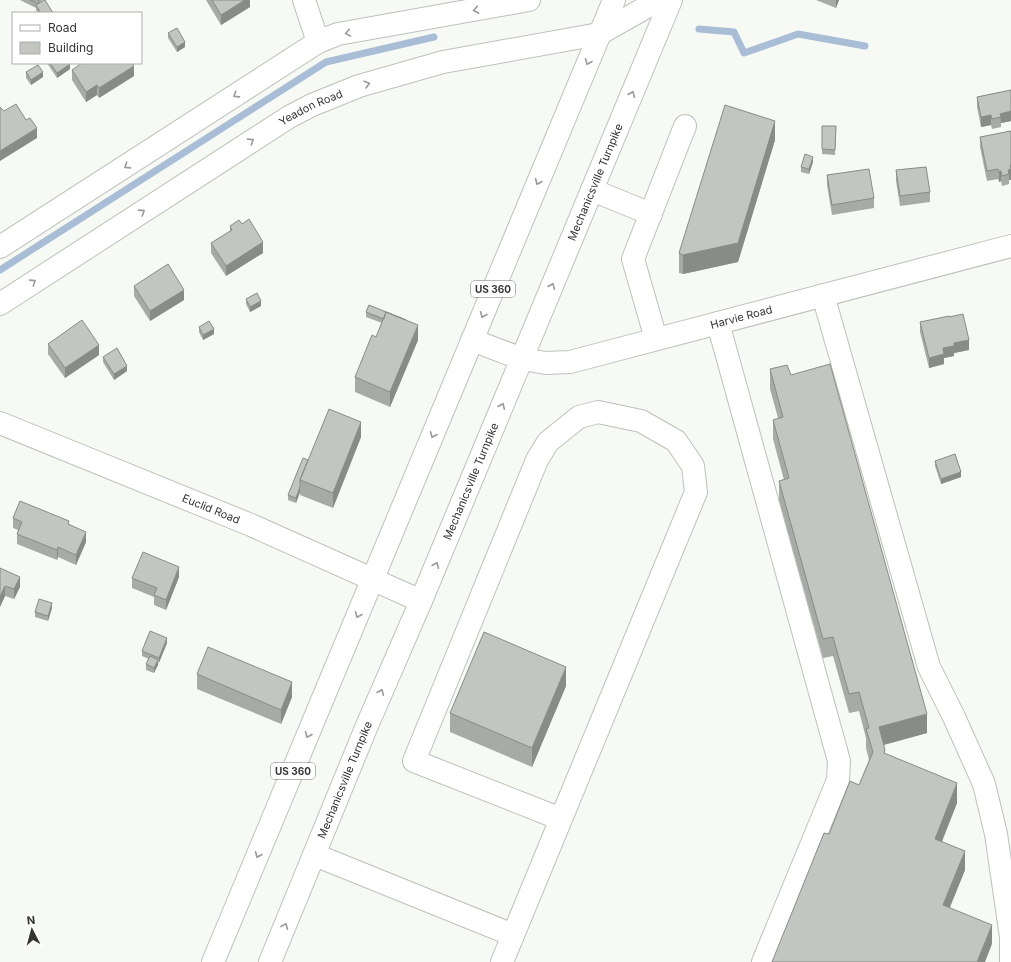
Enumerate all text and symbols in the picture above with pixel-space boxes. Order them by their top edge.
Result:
one-way arrow [473,5,480,14]
legend [12,12,142,64]
text: Road [48,20,77,35]
one-way arrow [345,28,352,36]
text: Building [48,40,93,55]
one-way arrow [584,58,592,65]
one-way arrow [363,80,370,89]
street label: Yeadon Road [276,86,345,129]
one-way arrow [628,90,636,97]
one-way arrow [233,91,240,98]
street label: Mechanicsville Turnpike [565,121,626,243]
one-way arrow [247,138,254,146]
one-way arrow [124,161,131,168]
one-way arrow [535,177,543,185]
one-way arrow [138,209,145,217]
one-way arrow [29,280,36,287]
road number: US 360 [471,281,515,297]
one-way arrow [547,283,555,291]
street label: Harvie Road [709,302,774,332]
one-way arrow [479,311,487,318]
one-way arrow [497,403,505,411]
street label: Mechanicsville Turnpike [440,421,501,542]
one-way arrow [429,431,437,438]
street label: Euclid Road [180,491,242,527]
one-way arrow [431,562,439,569]
one-way arrow [355,611,363,619]
one-way arrow [376,689,384,697]
street label: Mechanicsville Turnpike [314,719,375,841]
one-way arrow [305,731,313,739]
road number: US 360 [271,763,315,779]
one-way arrow [254,852,262,859]
north arrow [12,910,52,950]
text: N [26,913,36,927]
one-way arrow [281,922,289,929]

